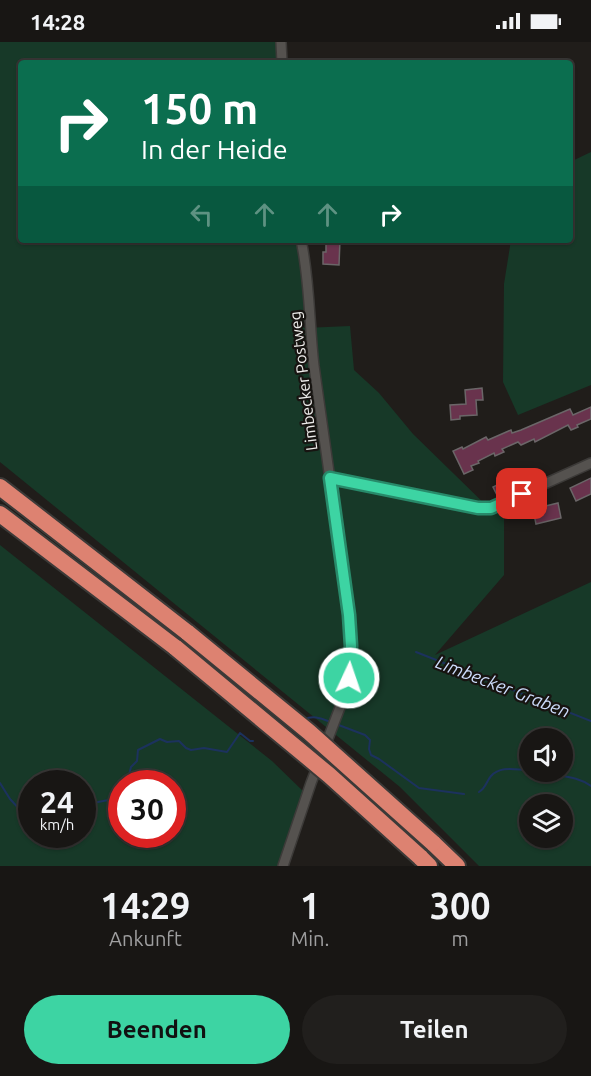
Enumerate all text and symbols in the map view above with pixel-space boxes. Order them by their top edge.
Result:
text: 14:28 [30,9,85,34]
icon: right [42,84,120,162]
text: 150 m [141,85,258,132]
text: In der Heide [141,134,288,164]
icon: left [185,198,218,231]
icon: ahead [248,198,281,231]
icon: ahead [311,198,344,231]
icon: right [374,198,407,231]
street label: Limbecker Postweg [286,310,320,452]
pin [496,468,547,519]
icon: arrive [505,477,538,510]
position arrow [317,646,381,710]
water label: Limbecker Graben [433,651,573,721]
map controls [519,728,573,848]
button: sound [519,728,573,782]
speed limit sign: 30 [108,770,186,848]
text: 24 [40,785,74,819]
button: layers [519,794,573,848]
text: km/h [40,816,74,833]
text: 14:29 [100,885,190,926]
text: 1 [300,885,320,926]
text: 300 [430,885,491,926]
text: Ankunft [109,927,182,950]
text: Min. [291,927,329,950]
text: m [452,927,469,950]
button: Beenden [24,995,290,1064]
button: Teilen [302,995,567,1064]

